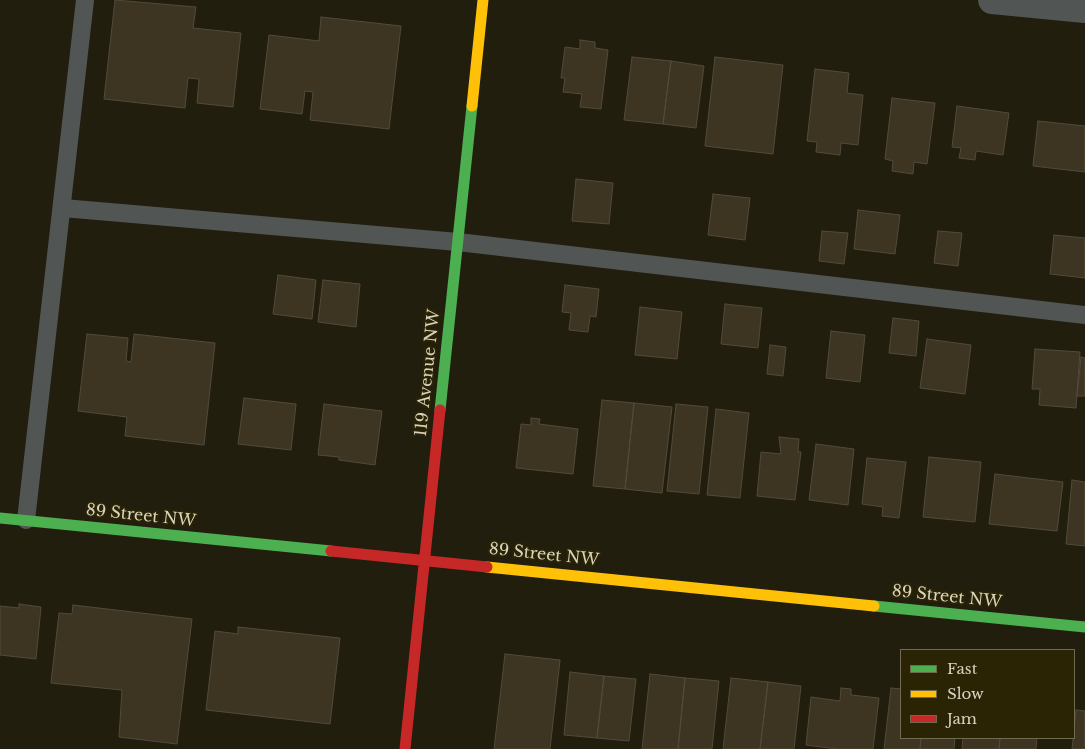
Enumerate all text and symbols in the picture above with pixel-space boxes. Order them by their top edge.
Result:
street label: 119 Avenue NW [412,308,444,438]
street label: 89 Street NW [85,501,197,531]
street label: 89 Street NW [488,540,600,570]
street label: 89 Street NW [891,582,1003,612]
legend [900,649,1075,739]
text: Fast [947,659,977,678]
text: Slow [947,684,984,703]
text: Jam [947,709,977,728]

